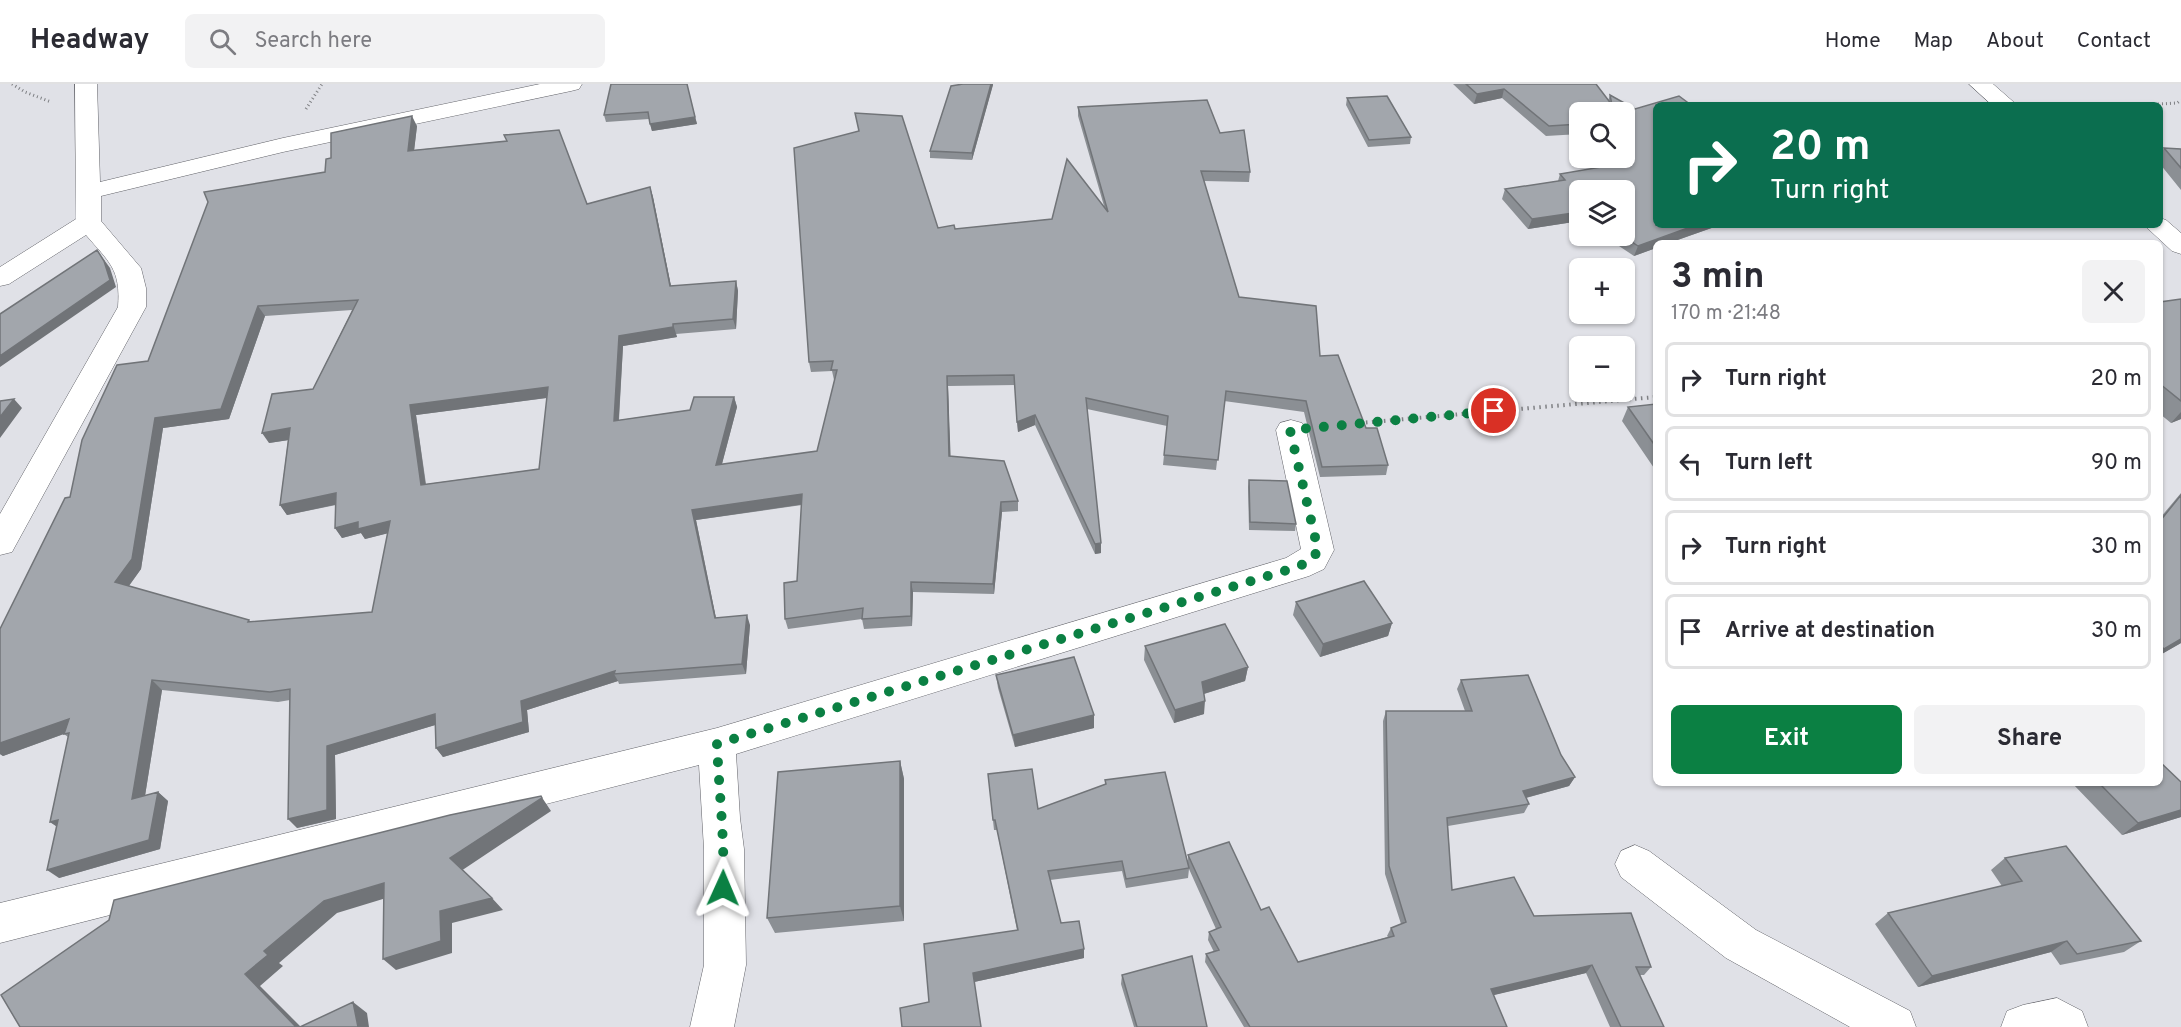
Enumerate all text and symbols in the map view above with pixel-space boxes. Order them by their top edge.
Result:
search box [185,14,605,68]
text: Headway [30,23,149,59]
icon: search [206,25,239,58]
text: Search here [254,28,372,55]
text: Home [1825,28,1881,55]
text: Map [1914,28,1953,55]
text: About [1986,28,2044,55]
text: Contact [2077,28,2151,55]
map controls [1569,102,1635,402]
button: search [1569,102,1635,168]
text: 20 m [1770,122,1871,175]
icon: right [1671,126,1749,204]
text: Turn right [1770,174,1889,208]
button: layers [1569,180,1635,246]
text: 3 min [1671,255,1765,301]
button: + [1569,258,1635,324]
button: close [2082,260,2145,323]
text: 170 m · 21:48 [1671,301,1781,327]
button: − [1569,336,1635,402]
icon: right [1674,363,1707,396]
text: Turn right [1725,366,1827,393]
text: 20 m [2091,366,2142,393]
pin [1468,385,1519,436]
icon: arrive [1477,394,1510,427]
icon: left [1674,447,1707,480]
text: Turn left [1725,450,1813,477]
text: 90 m [2091,450,2142,477]
icon: right [1674,531,1707,564]
text: Turn right [1725,534,1827,561]
text: 30 m [2091,534,2142,561]
icon: arrive [1674,615,1707,648]
text: Arrive at destination [1725,618,1935,645]
text: 30 m [2091,618,2142,645]
button: Exit [1671,705,1902,774]
button: Share [1914,705,2145,774]
position arrow [691,856,755,920]

